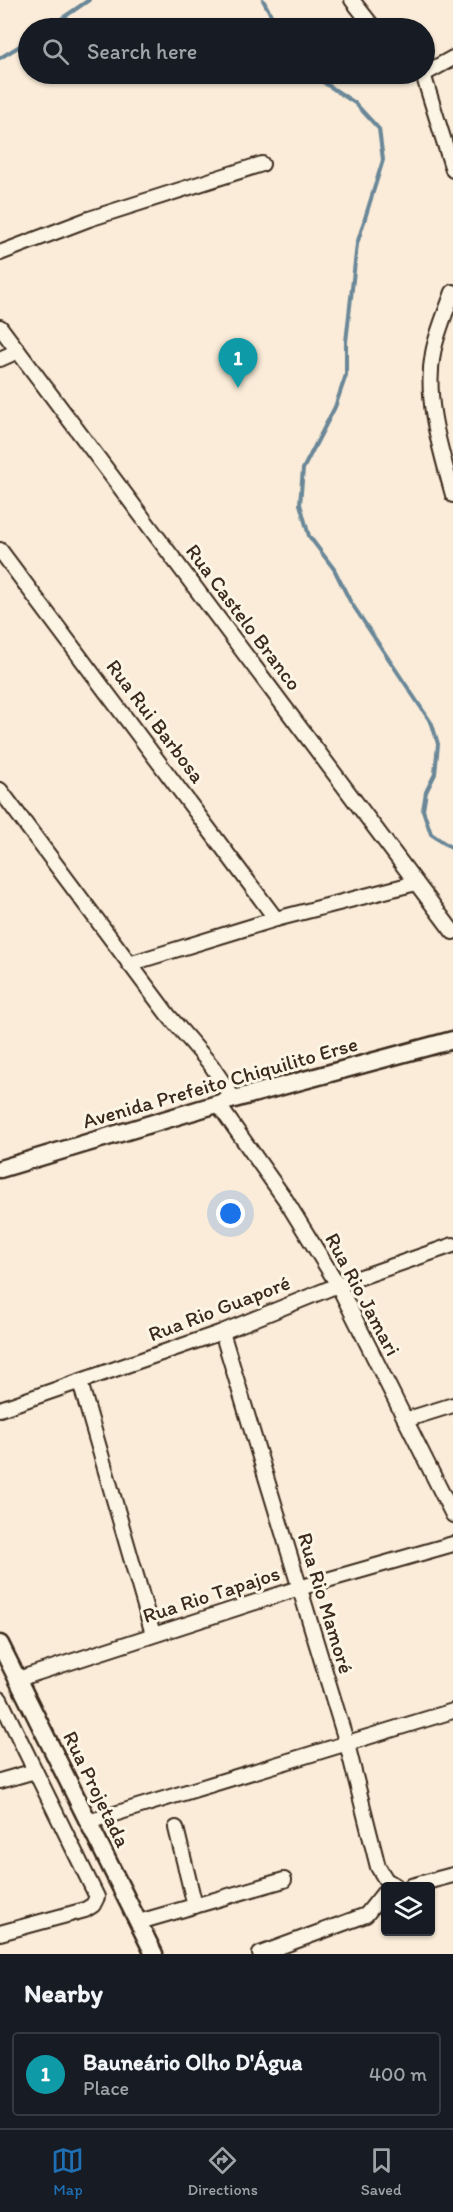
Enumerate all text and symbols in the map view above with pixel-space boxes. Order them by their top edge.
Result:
search box [18,18,435,84]
icon: search [39,35,72,68]
text: Search here [87,38,197,65]
pin: 1 [218,338,258,388]
street label: Rua Castelo Branco [181,539,307,695]
street label: Rua Rui Barbosa [101,654,211,788]
street label: Avenida Prefeito Chiquilito Erse [80,1031,360,1133]
your location [216,1199,245,1228]
street label: Rua Rio Jamari [320,1228,406,1360]
street label: Rua Rio Guaporé [145,1269,293,1347]
street label: Rua Rio Mamoré [293,1529,359,1677]
street label: Rua Rio Tapajos [139,1560,283,1628]
street label: Rua Projetada [58,1727,136,1851]
map controls [381,1882,435,1936]
button: layers [381,1882,435,1936]
text: Nearby [24,1977,103,2009]
text: Bauneário Olho D'Água [83,2049,302,2076]
text: 1 [41,2062,50,2086]
text: 400 m [369,2062,427,2086]
text: Place [83,2076,129,2100]
tab: Map [51,2144,84,2199]
tab: Directions [187,2144,258,2199]
tab: Saved [361,2144,402,2199]

